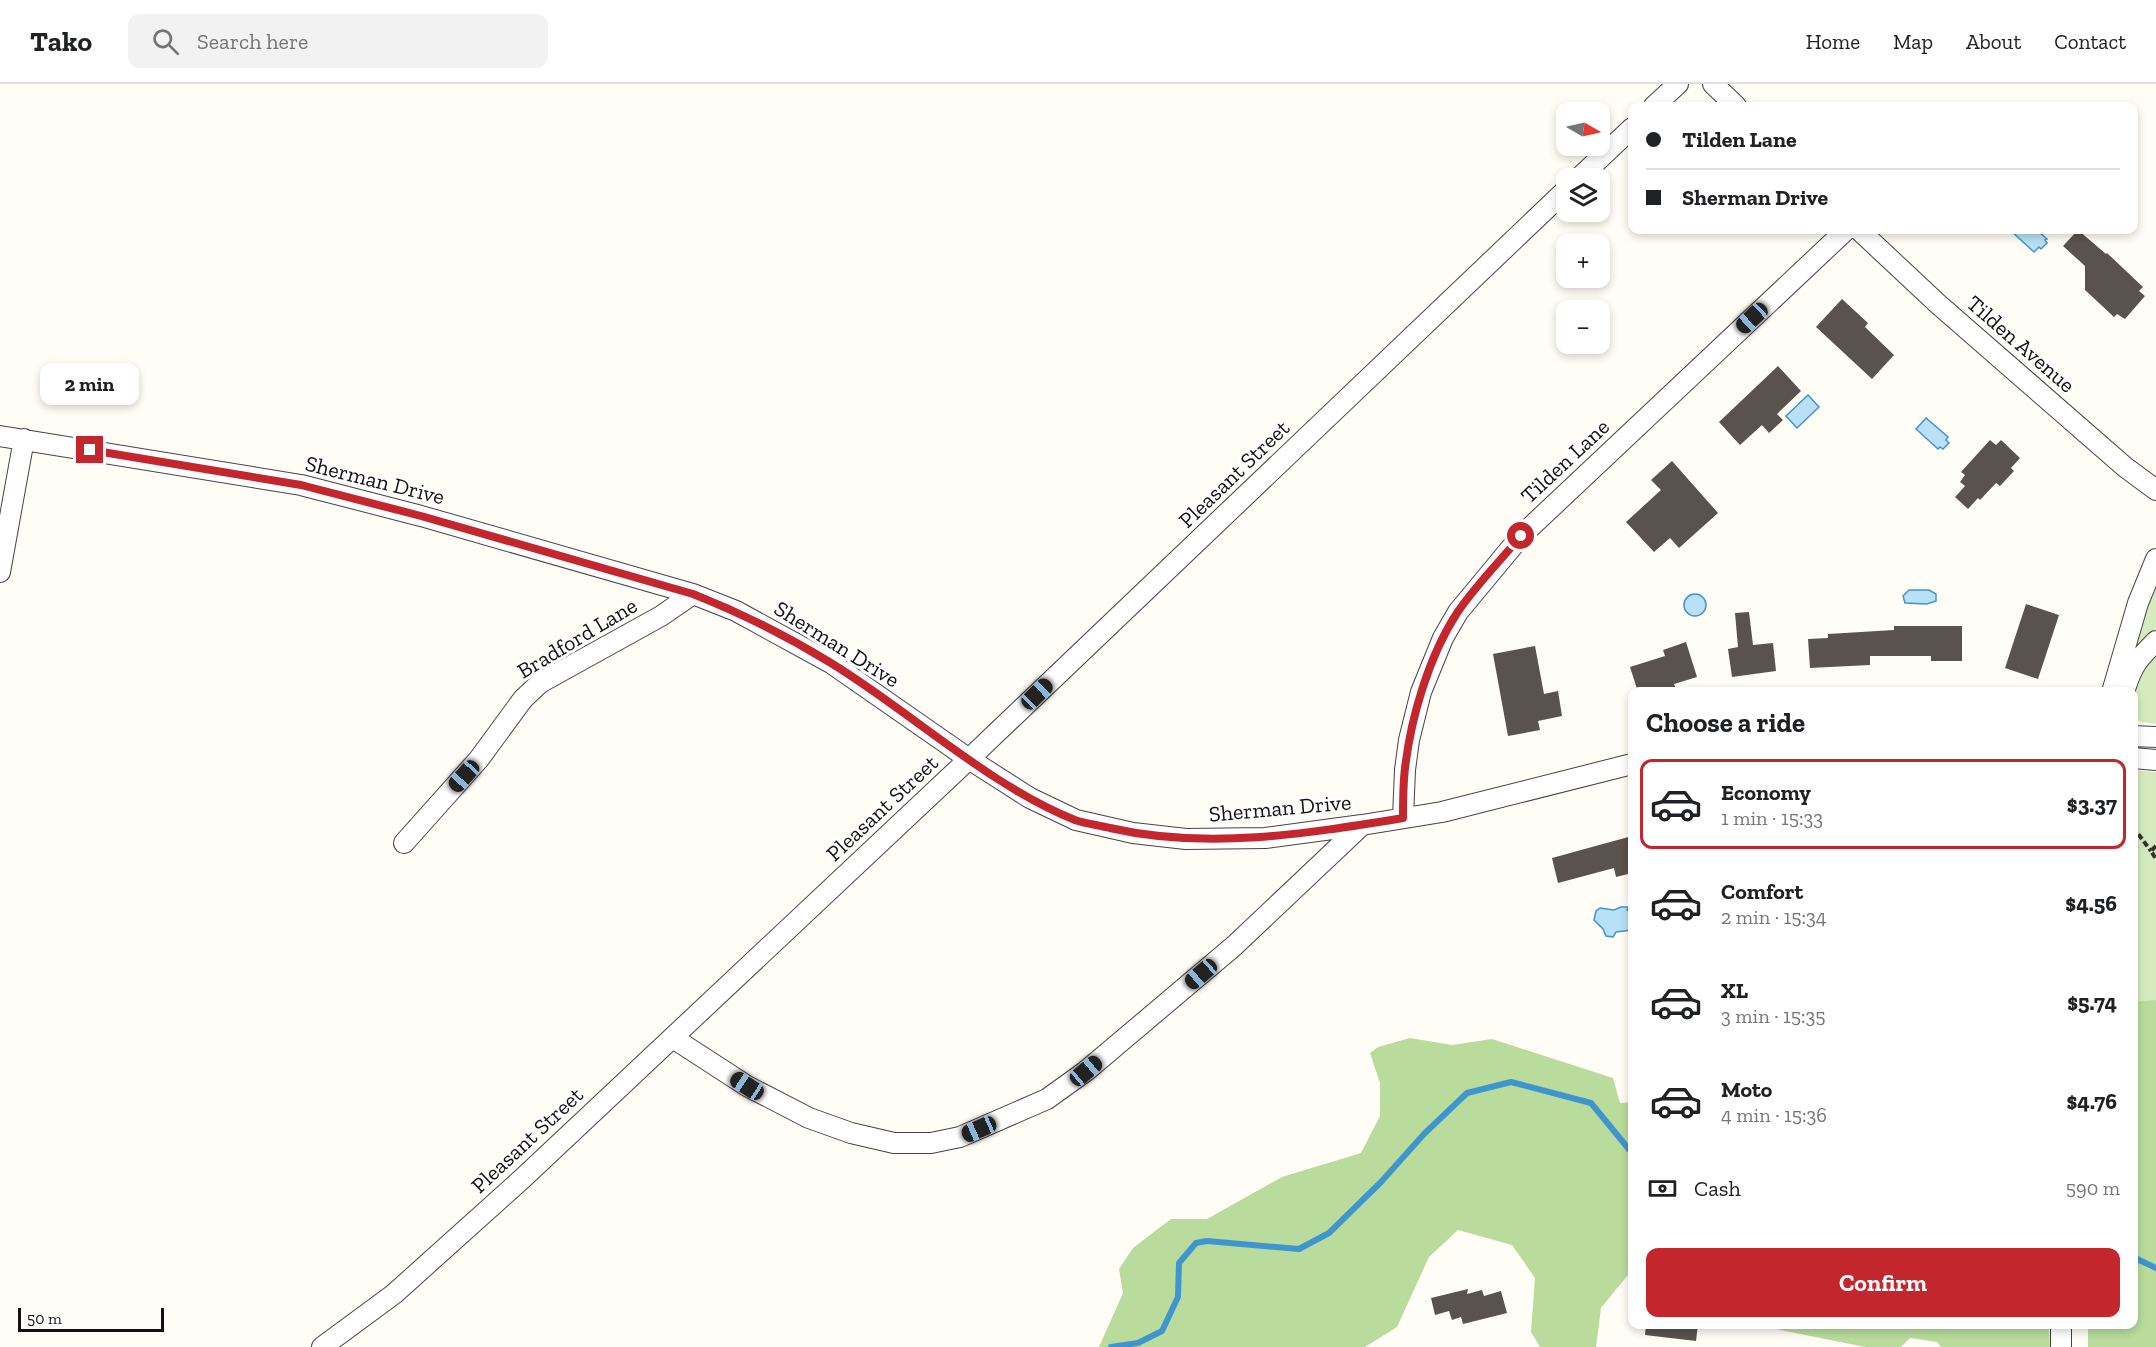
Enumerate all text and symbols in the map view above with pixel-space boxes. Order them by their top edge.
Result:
search box [128,14,548,68]
text: Tako [30,25,92,58]
icon: search [149,25,182,58]
text: Search here [197,28,308,55]
text: Home [1806,29,1860,54]
text: Map [1893,29,1933,54]
text: About [1966,29,2021,54]
text: Contact [2054,29,2126,54]
north arrow [1556,102,1610,156]
map controls [1556,102,1610,354]
text: Tilden Lane [1682,126,1797,153]
button: layers [1556,168,1610,222]
text: Sherman Drive [1682,184,1828,211]
button: + [1556,234,1610,288]
street label: Tilden Avenue [1961,290,2081,398]
car [1733,299,1771,337]
button: − [1556,300,1610,354]
callout: 2 min [40,363,140,405]
text: 2 min [65,372,114,396]
street label: Tilden Lane [1515,413,1615,509]
street label: Pleasant Street [1173,414,1296,534]
route end [76,436,103,463]
street label: Sherman Drive [303,450,447,510]
route start [1507,522,1534,549]
street label: Bradford Lane [512,592,642,684]
street label: Sherman Drive [769,595,905,693]
car [1018,675,1056,713]
text: Choose a ride [1646,707,1805,739]
street label: Pleasant Street [820,749,944,867]
car [445,757,483,795]
icon: car [1649,777,1703,831]
text: Economy [1721,779,1811,806]
street label: Sherman Drive [1208,788,1352,828]
text: $3.37 [2067,791,2117,818]
text: 1 min · 15:33 [1721,806,1823,830]
icon: car [1649,876,1703,930]
text: Comfort [1721,878,1803,905]
text: $4.56 [2065,890,2117,917]
text: 2 min · 15:34 [1721,905,1827,929]
car [1182,955,1220,993]
icon: car [1649,975,1703,1029]
text: XL [1721,977,1748,1004]
text: $5.74 [2067,989,2117,1016]
text: 3 min · 15:35 [1721,1004,1826,1028]
car [1066,1053,1106,1089]
car [727,1069,767,1103]
icon: car [1649,1074,1703,1128]
text: Moto [1721,1076,1772,1103]
street label: Pleasant Street [465,1081,589,1199]
text: $4.76 [2067,1088,2117,1115]
text: 4 min · 15:36 [1721,1103,1827,1127]
car [959,1113,999,1145]
icon: cash [1646,1172,1679,1205]
text: Cash [1694,1175,1741,1202]
text: 590 m [2066,1176,2120,1200]
button: Confirm [1646,1248,2120,1317]
scale bar [18,1305,164,1332]
text: 50 m [27,1309,62,1328]

